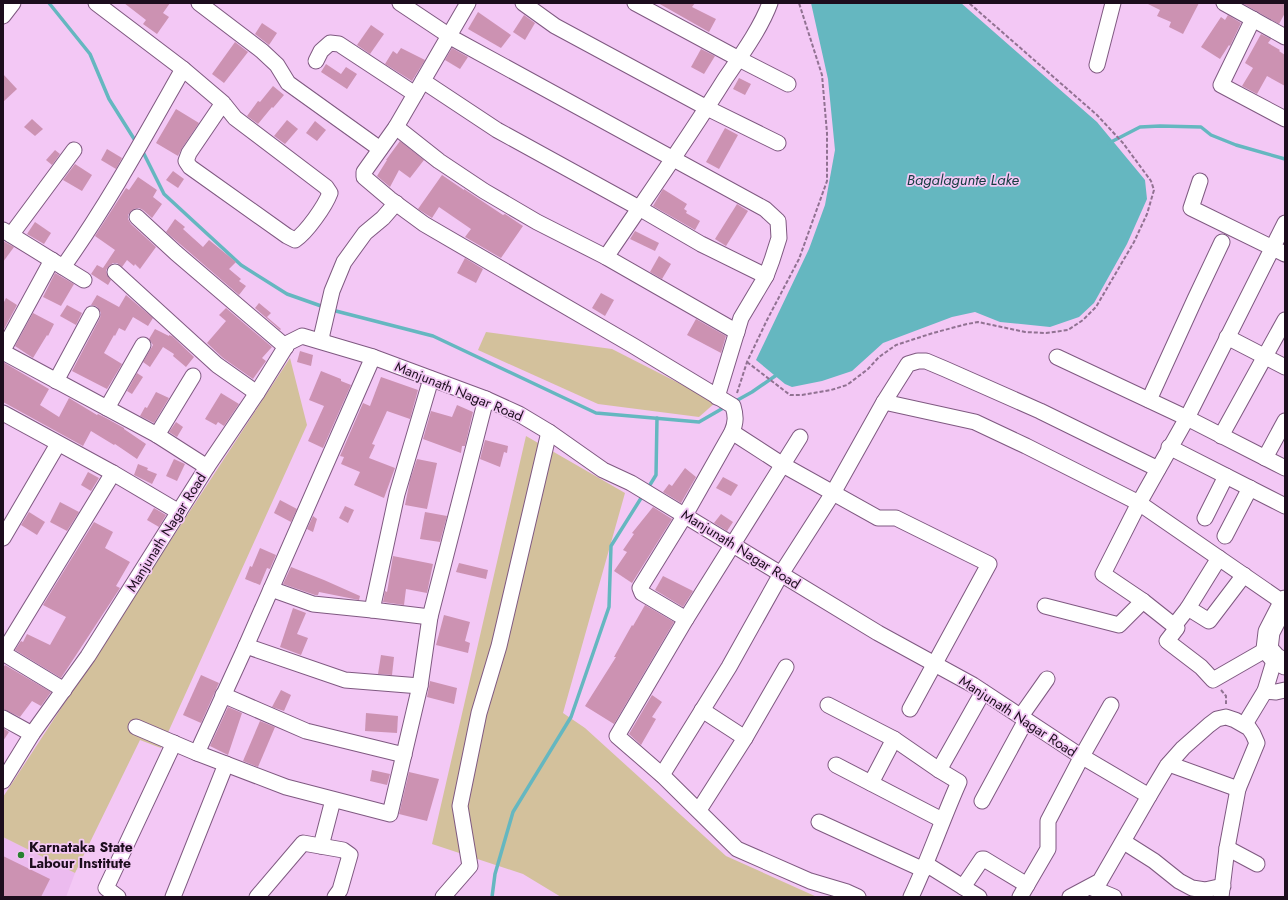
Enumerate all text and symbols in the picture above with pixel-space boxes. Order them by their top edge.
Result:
water label: Bagalagunte Lake [907,169,1020,191]
street label: Manjunath Nagar Road [392,356,526,426]
street label: Manjunath Nagar Road [121,469,211,595]
street label: Manjunath Nagar Road [678,504,804,594]
street label: Manjunath Nagar Road [955,670,1081,762]
place label: Karnataka State Labour Institute [29,837,133,873]
marker: Karnataka State Labour Institute [16,850,26,860]

